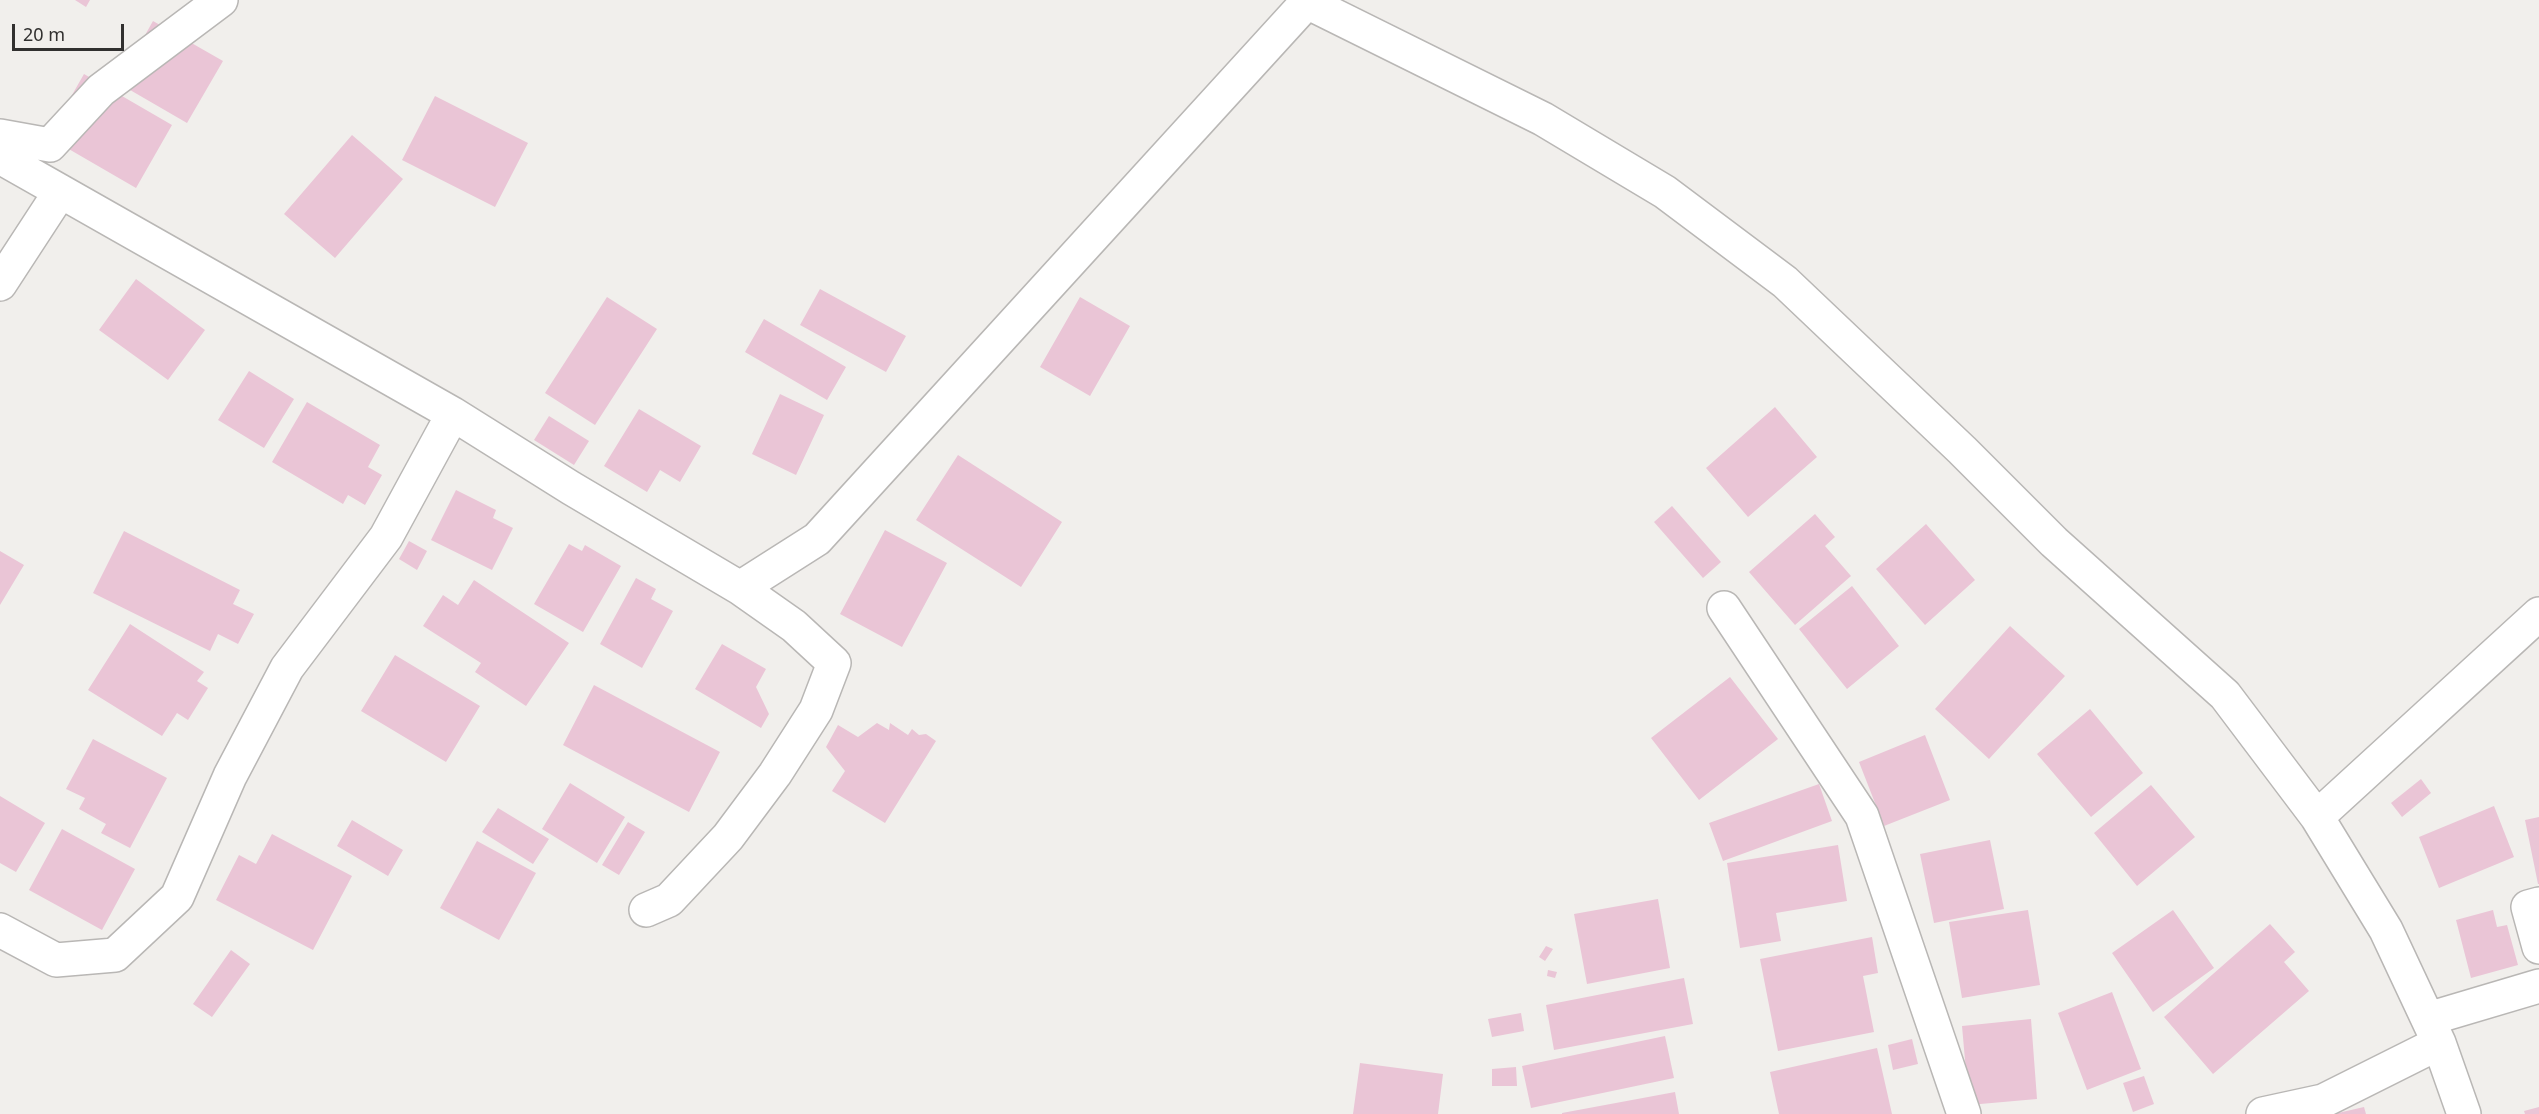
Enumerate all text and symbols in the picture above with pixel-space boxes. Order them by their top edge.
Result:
scale bar [15,12,128,50]
text: 20 m [23,22,65,46]

